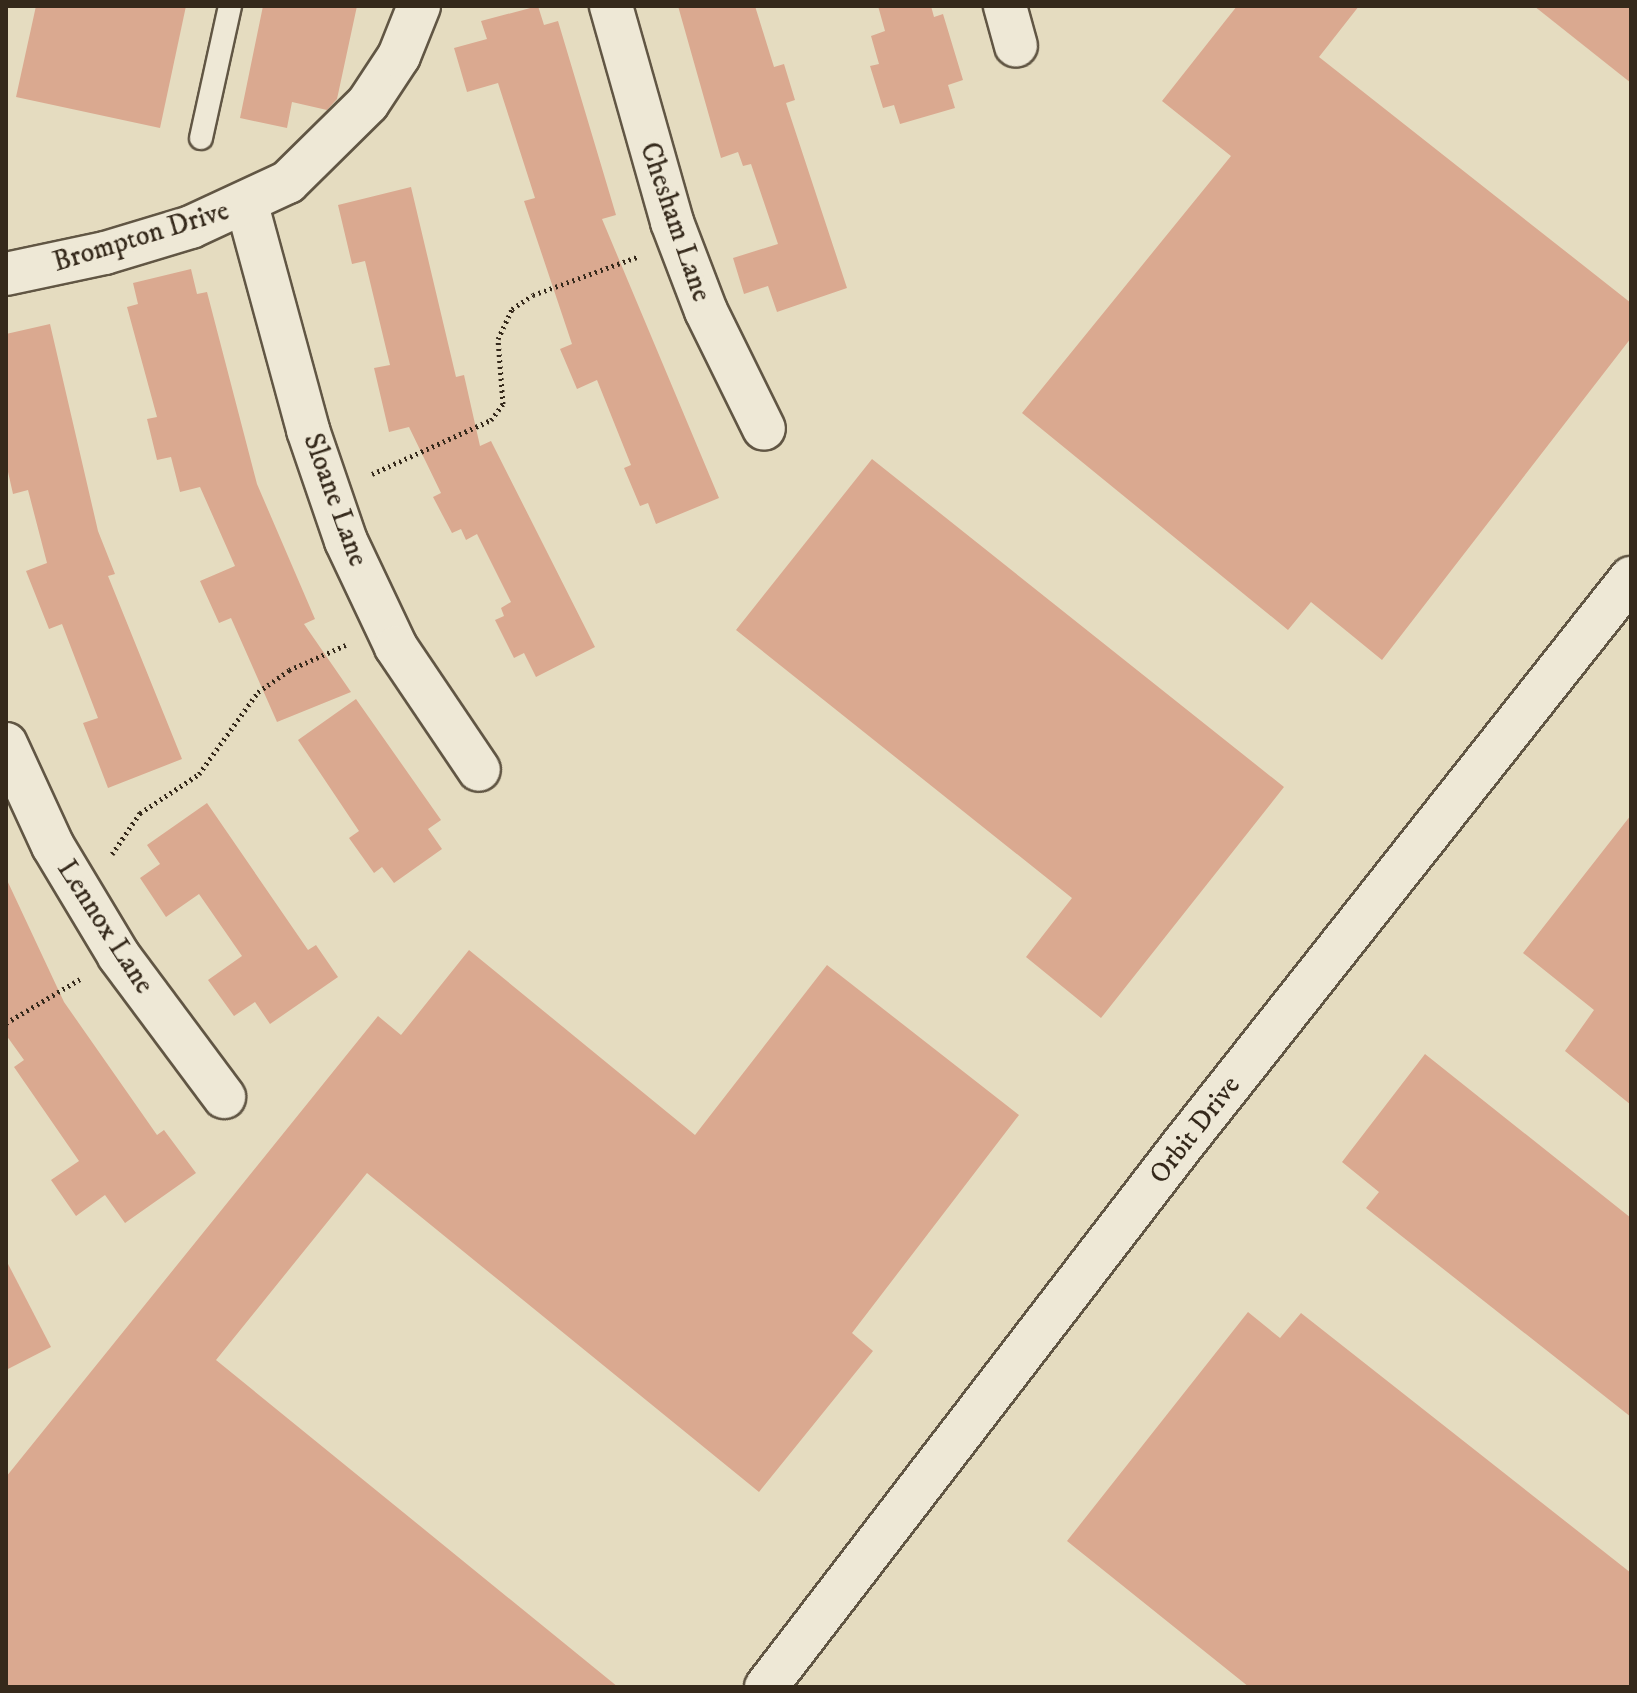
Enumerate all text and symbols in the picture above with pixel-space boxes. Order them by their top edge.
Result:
street label: Chesham Lane [632,138,718,306]
street label: Brompton Drive [49,194,233,280]
street label: Sloane Lane [295,429,375,571]
street label: Lennox Lane [49,854,161,1000]
street label: Orbit Drive [1142,1069,1248,1191]

